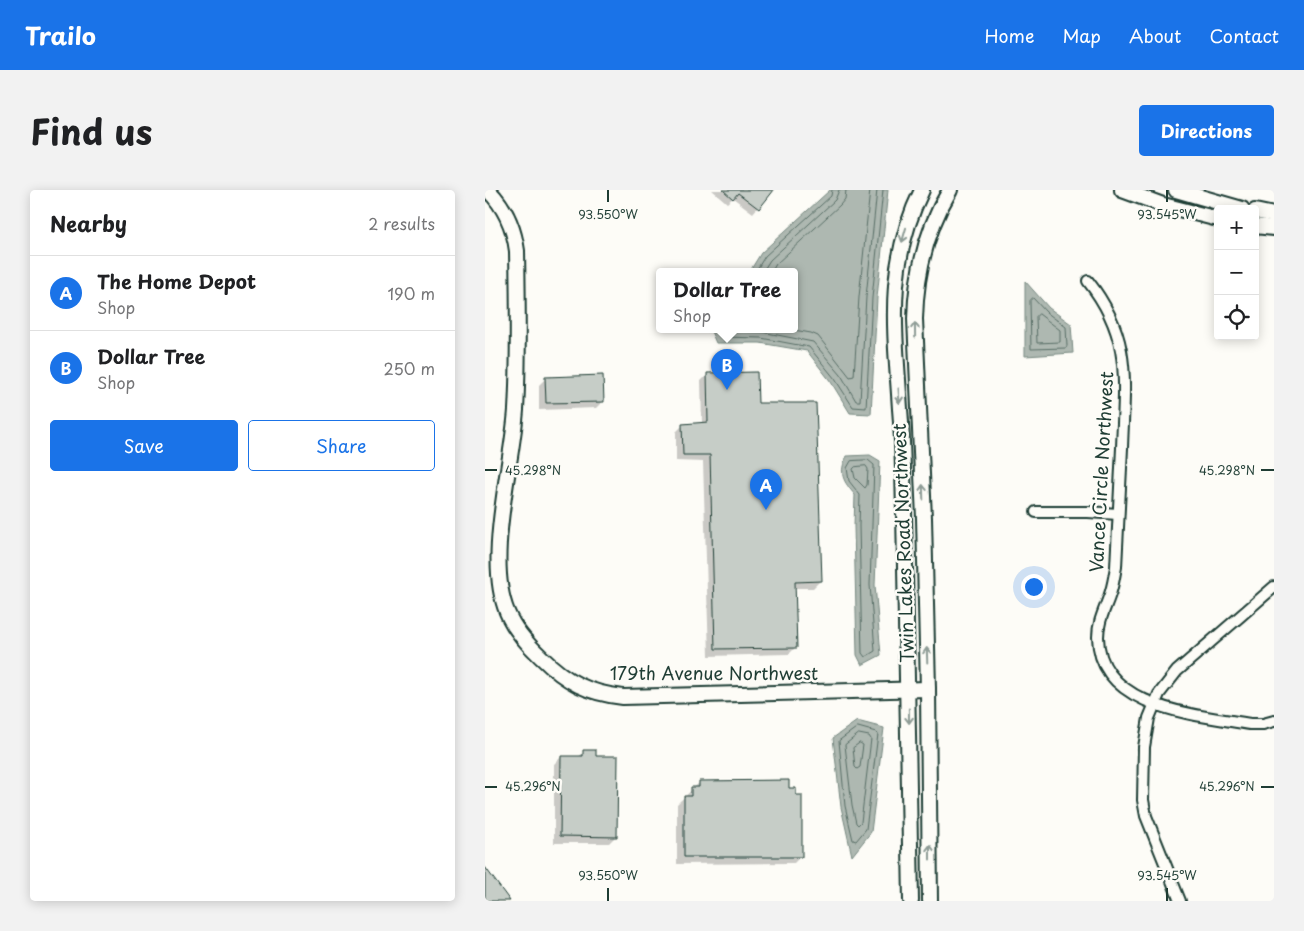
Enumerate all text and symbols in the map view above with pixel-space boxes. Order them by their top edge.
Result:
text: Trailo [25,17,96,53]
text: Home [984,22,1034,49]
text: Map [1062,22,1101,49]
text: About [1129,22,1181,49]
text: Contact [1209,22,1279,49]
text: Find us [30,104,152,157]
button: Directions [1139,105,1274,156]
text: 93.550°W [578,205,638,223]
text: 93.545°W [1137,205,1197,223]
map controls [1214,205,1259,340]
button: + [1214,205,1259,250]
text: Nearby [50,207,127,239]
text: 2 results [368,211,435,235]
one-way arrow [899,227,909,243]
button: − [1214,250,1259,295]
text: The Home Depot [97,267,256,295]
popup [656,268,798,333]
text: Dollar Tree [673,275,781,303]
text: A [60,281,72,305]
text: 190 m [387,281,435,305]
text: Shop [97,295,135,319]
button: locate [1214,295,1259,340]
text: Shop [673,303,711,327]
one-way arrow [910,322,920,338]
text: Dollar Tree [97,342,205,370]
pin: B [711,349,743,390]
text: B [61,356,71,380]
text: 250 m [384,356,435,380]
text: Shop [97,370,135,394]
street label: Vance Circle Northwest [1082,371,1119,573]
one-way arrow [895,388,904,404]
button: Save [50,420,238,471]
button: Share [248,420,435,471]
street label: Twin Lakes Road Northwest [885,423,920,663]
text: 45.298°N [505,461,561,479]
text: 45.298°N [1199,461,1255,479]
pin: A [750,469,782,510]
one-way arrow [918,485,927,501]
your location [1021,574,1047,600]
one-way arrow [922,647,932,664]
street label: 179th Avenue Northwest [610,659,818,686]
one-way arrow [904,708,914,724]
text: 45.296°N [505,777,561,795]
text: 45.296°N [1199,777,1255,795]
one-way arrow [925,845,934,861]
text: 93.550°W [578,866,638,884]
text: 93.545°W [1137,866,1197,884]

